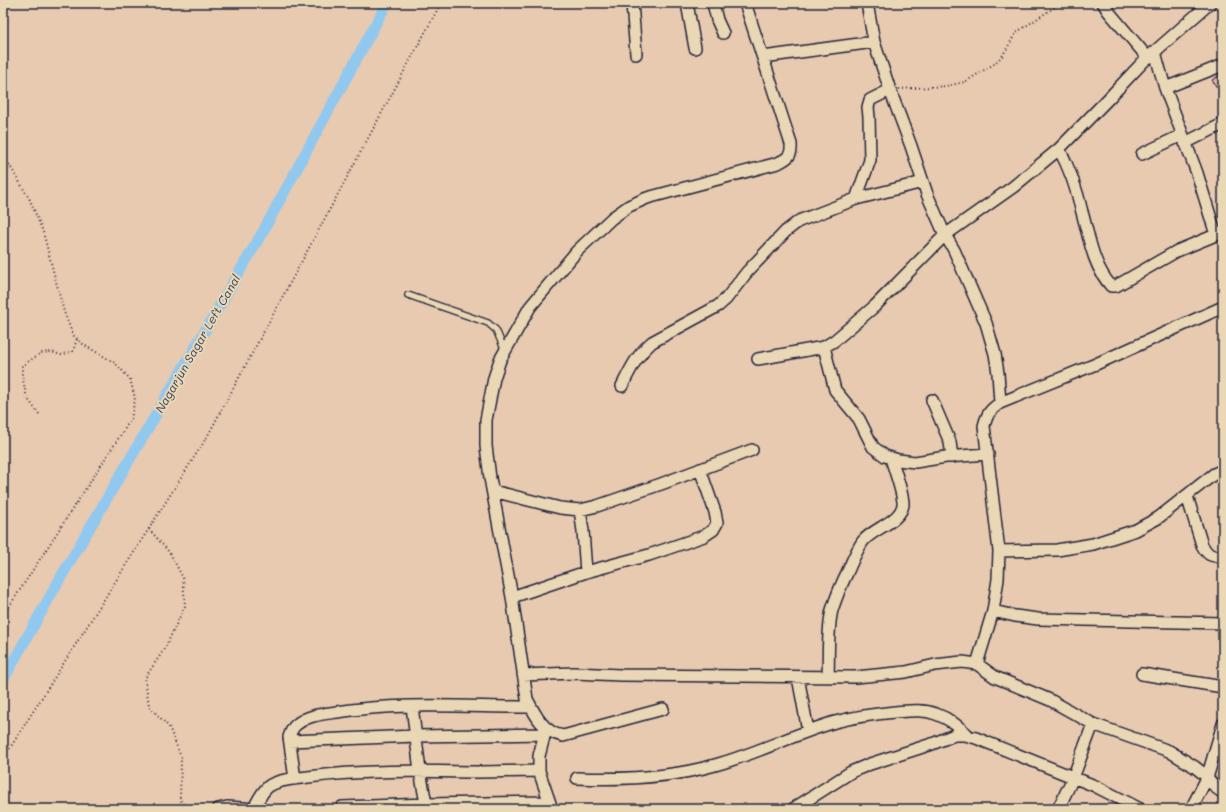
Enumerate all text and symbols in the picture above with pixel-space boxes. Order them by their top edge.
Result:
water label: Nagarjun Sagar Left Canal [151,271,243,416]

